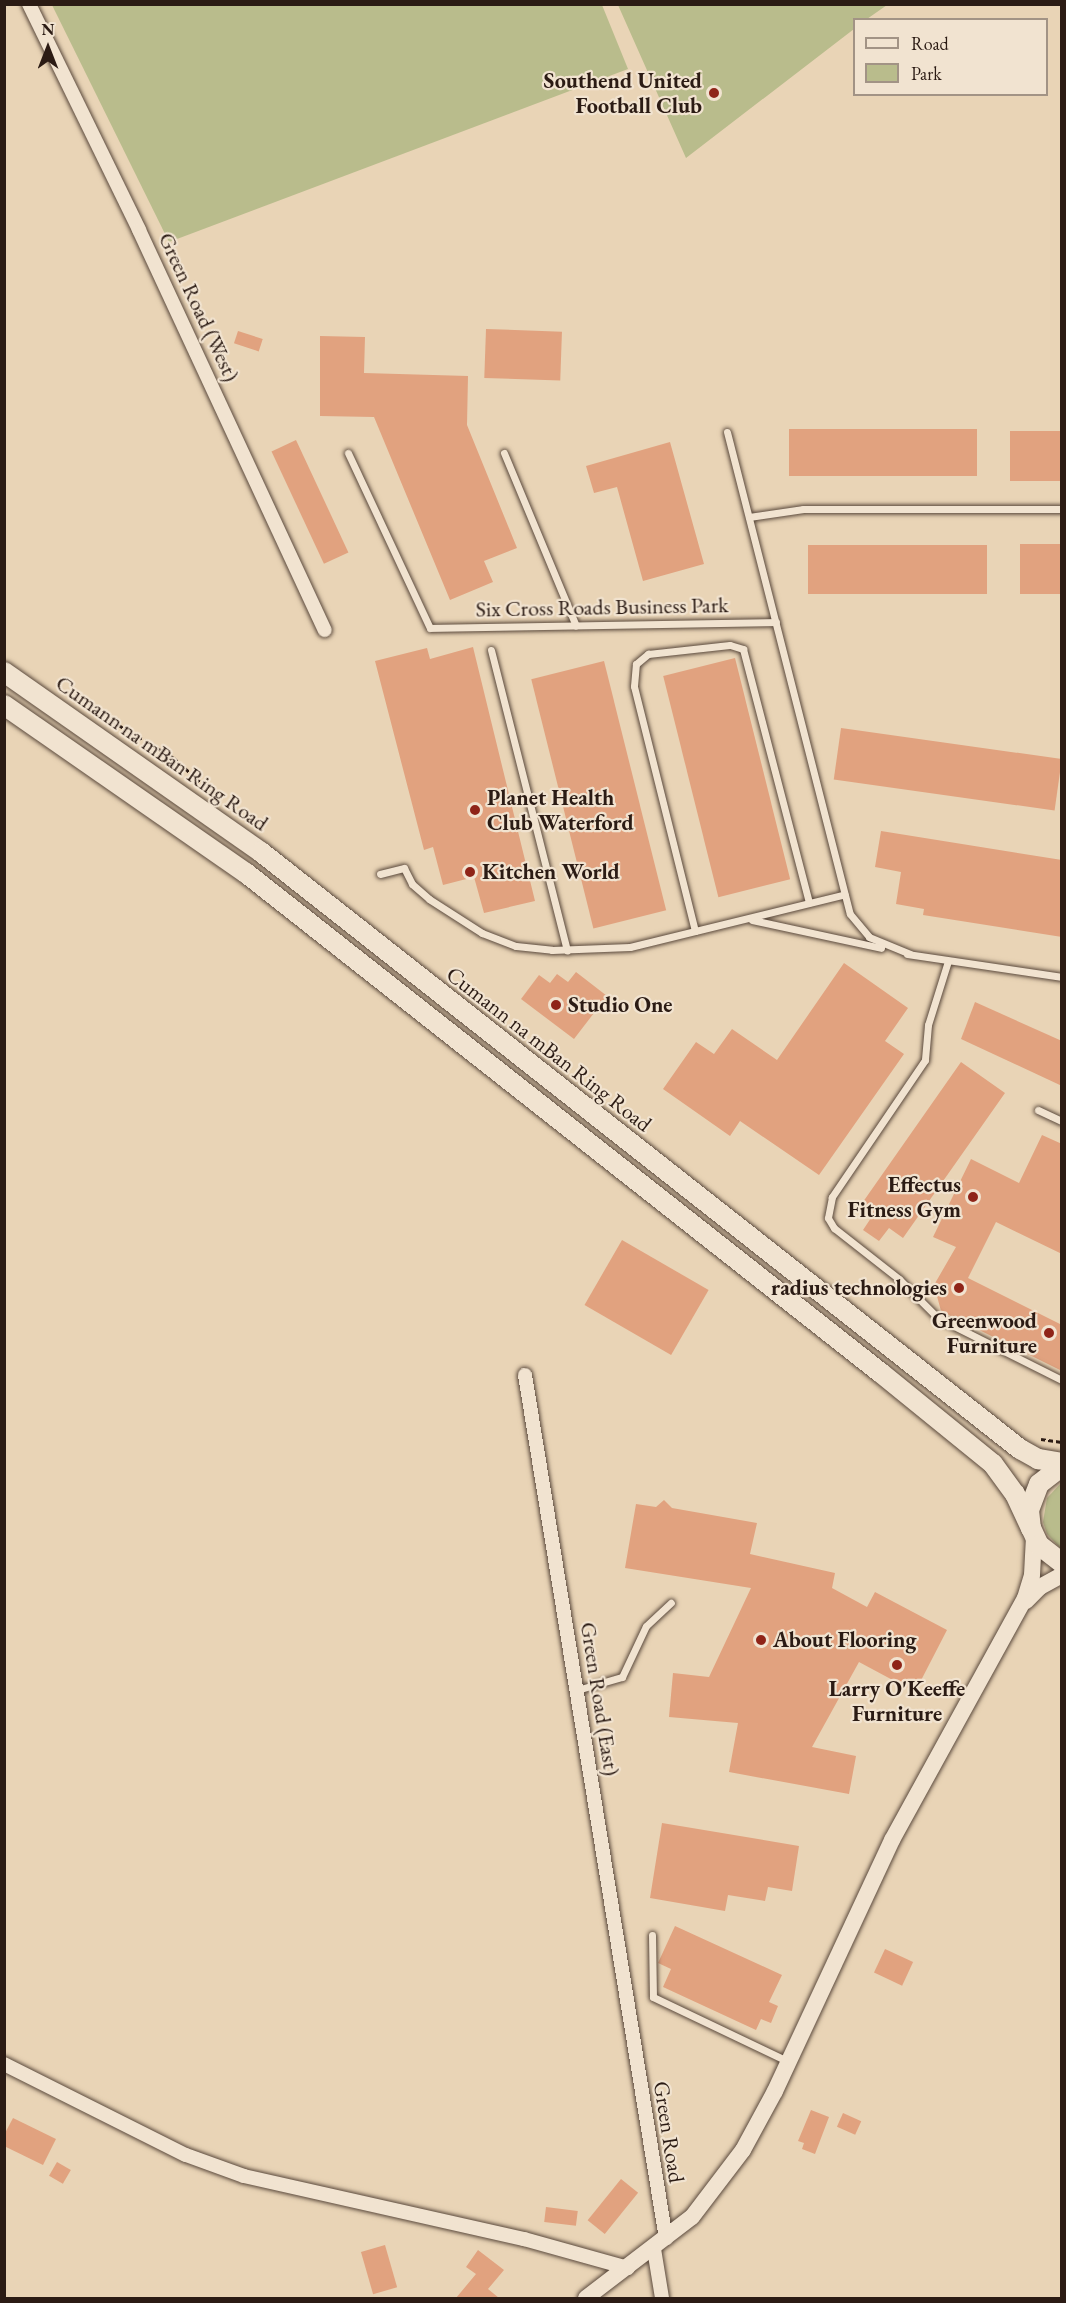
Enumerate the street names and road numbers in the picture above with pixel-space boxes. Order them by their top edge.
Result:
street label: Green Road (West) [153,228,245,386]
street label: Six Cross Roads Business Park [475,592,729,622]
street label: Cumann na mBan Ring Road [51,670,273,836]
street label: Cumann na mBan Ring Road [441,961,657,1137]
street label: Green Road (East) [575,1620,625,1778]
street label: Green Road [648,2079,690,2185]

